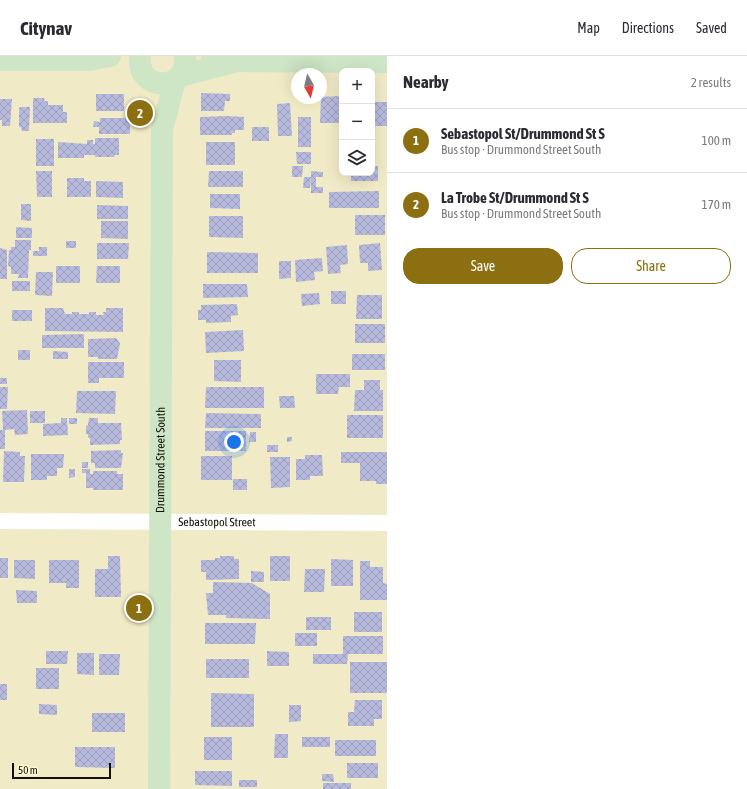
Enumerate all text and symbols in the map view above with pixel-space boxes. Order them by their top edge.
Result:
text: Citynav [20,17,72,39]
text: Map [577,20,600,36]
text: Directions [622,20,674,36]
text: Saved [696,20,727,36]
north arrow [291,68,327,104]
map controls [339,68,375,176]
button: + [339,68,375,104]
text: Nearby [403,72,449,92]
text: 2 results [691,75,731,90]
pin: 2 [127,98,153,128]
button: − [339,104,375,140]
text: Sebastopol St/Drummond St S [441,125,605,142]
text: 1 [413,133,419,148]
text: 100 m [702,133,731,148]
button: layers [339,140,375,176]
text: Bus stop · Drummond Street South [441,142,601,157]
text: La Trobe St/Drummond St S [441,189,589,206]
text: 2 [413,197,419,212]
text: 170 m [702,197,731,212]
text: Bus stop · Drummond Street South [441,206,601,221]
button: Save [403,248,563,284]
button: Share [571,248,731,284]
street label: Drummond Street South [153,407,168,513]
your location [224,432,244,452]
street label: Sebastopol Street [178,515,256,529]
pin: 1 [126,593,152,623]
scale bar [12,761,111,780]
text: 50 m [18,764,38,776]

